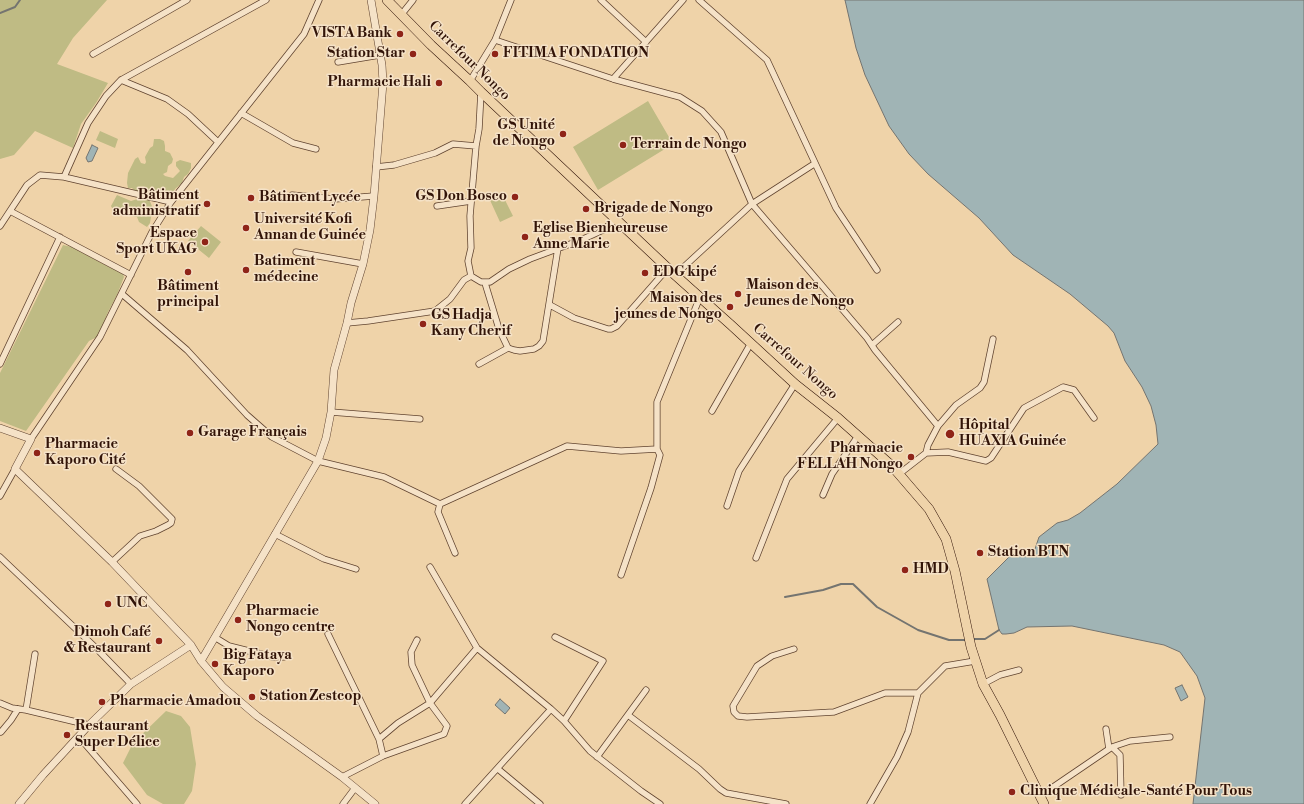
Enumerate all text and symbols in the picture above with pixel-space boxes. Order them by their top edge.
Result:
street label: Carrefour Nongo [425,18,513,104]
place label: VISTA Bank [312,26,392,42]
marker: VISTA Bank [395,29,405,39]
place label: Station Star [327,46,405,62]
place label: FITIMA FONDATION [503,46,649,62]
marker: Station Star [408,49,418,59]
marker: FITIMA FONDATION [490,49,500,59]
place label: Pharmacie Hali [328,75,431,91]
marker: Pharmacie Hali [434,78,444,88]
place label: GS Unité de Nongo [493,118,555,150]
marker: GS Unité de Nongo [558,129,568,139]
place label: Terrain de Nongo [631,137,747,153]
marker: Terrain de Nongo [618,140,628,150]
place label: Bâtiment administratif [112,188,199,220]
place label: GS Don Bosco [415,189,507,205]
place label: Bâtiment Lycée [259,190,361,206]
marker: GS Don Bosco [510,192,520,202]
marker: Bâtiment Lycée [246,193,256,203]
marker: Bâtiment administratif [202,199,212,209]
place label: Brigade de Nongo [594,201,713,217]
marker: Brigade de Nongo [581,204,591,214]
place label: Université Kofi Annan de Guinée [254,212,366,244]
place label: Eglise Bienheureuse Anne Marie [533,221,668,254]
marker: Université Kofi Annan de Guinée [241,223,251,233]
place label: Espace Sport UKAG [116,226,197,258]
marker: Eglise Bienheureuse Anne Marie [520,232,530,242]
marker: Espace Sport UKAG [200,237,210,247]
place label: Batiment médecine [254,254,318,286]
marker: Batiment médecine [241,265,251,275]
place label: EDG kipé [653,265,717,281]
marker: Bâtiment principal [183,267,193,277]
marker: EDG kipé [640,268,650,278]
place label: Maison des Jeunes de Nongo [746,278,854,310]
place label: Bâtiment principal [157,279,219,312]
marker: Maison des Jeunes de Nongo [733,289,743,299]
place label: Maison des jeunes de Nongo [615,291,722,324]
marker: Maison des jeunes de Nongo [725,302,735,312]
place label: GS Hadja Kany Cherif [431,308,511,340]
marker: GS Hadja Kany Cherif [418,319,428,329]
street label: Carrefour Nongo [749,321,841,403]
place label: Hôpital HUAXIA Guinée [959,418,1066,450]
place label: Garage Français [198,425,307,441]
marker: Garage Français [185,428,195,438]
marker: Hôpital HUAXIA Guinée [944,428,956,440]
place label: Pharmacie Kaporo Cité [45,437,126,470]
place label: Pharmacie FELLAH Nongo [797,441,903,474]
marker: Pharmacie Kaporo Cité [32,448,42,458]
marker: Pharmacie FELLAH Nongo [906,452,916,462]
place label: Station BTN [988,545,1069,561]
marker: Station BTN [975,548,985,558]
place label: HMD [913,562,949,578]
marker: HMD [900,565,910,575]
place label: UNC [116,596,148,612]
marker: UNC [103,599,113,609]
place label: Pharmacie Nongo centre [246,604,335,636]
marker: Pharmacie Nongo centre [233,615,243,625]
place label: Dimoh Café & Restaurant [64,625,151,658]
marker: Dimoh Café & Restaurant [154,636,164,646]
place label: Big Fataya Kaporo [223,648,292,680]
marker: Big Fataya Kaporo [210,659,220,669]
place label: Station Zestcop [260,689,361,705]
marker: Station Zestcop [247,692,257,702]
place label: Pharmacie Amadou [110,694,241,710]
marker: Pharmacie Amadou [97,697,107,707]
place label: Restaurant Super Délice [75,719,160,752]
marker: Restaurant Super Délice [62,730,72,740]
place label: Clinique Médicale-Santé Pour Tous [1020,784,1252,800]
marker: Clinique Médicale-Santé Pour Tous [1007,787,1017,797]

